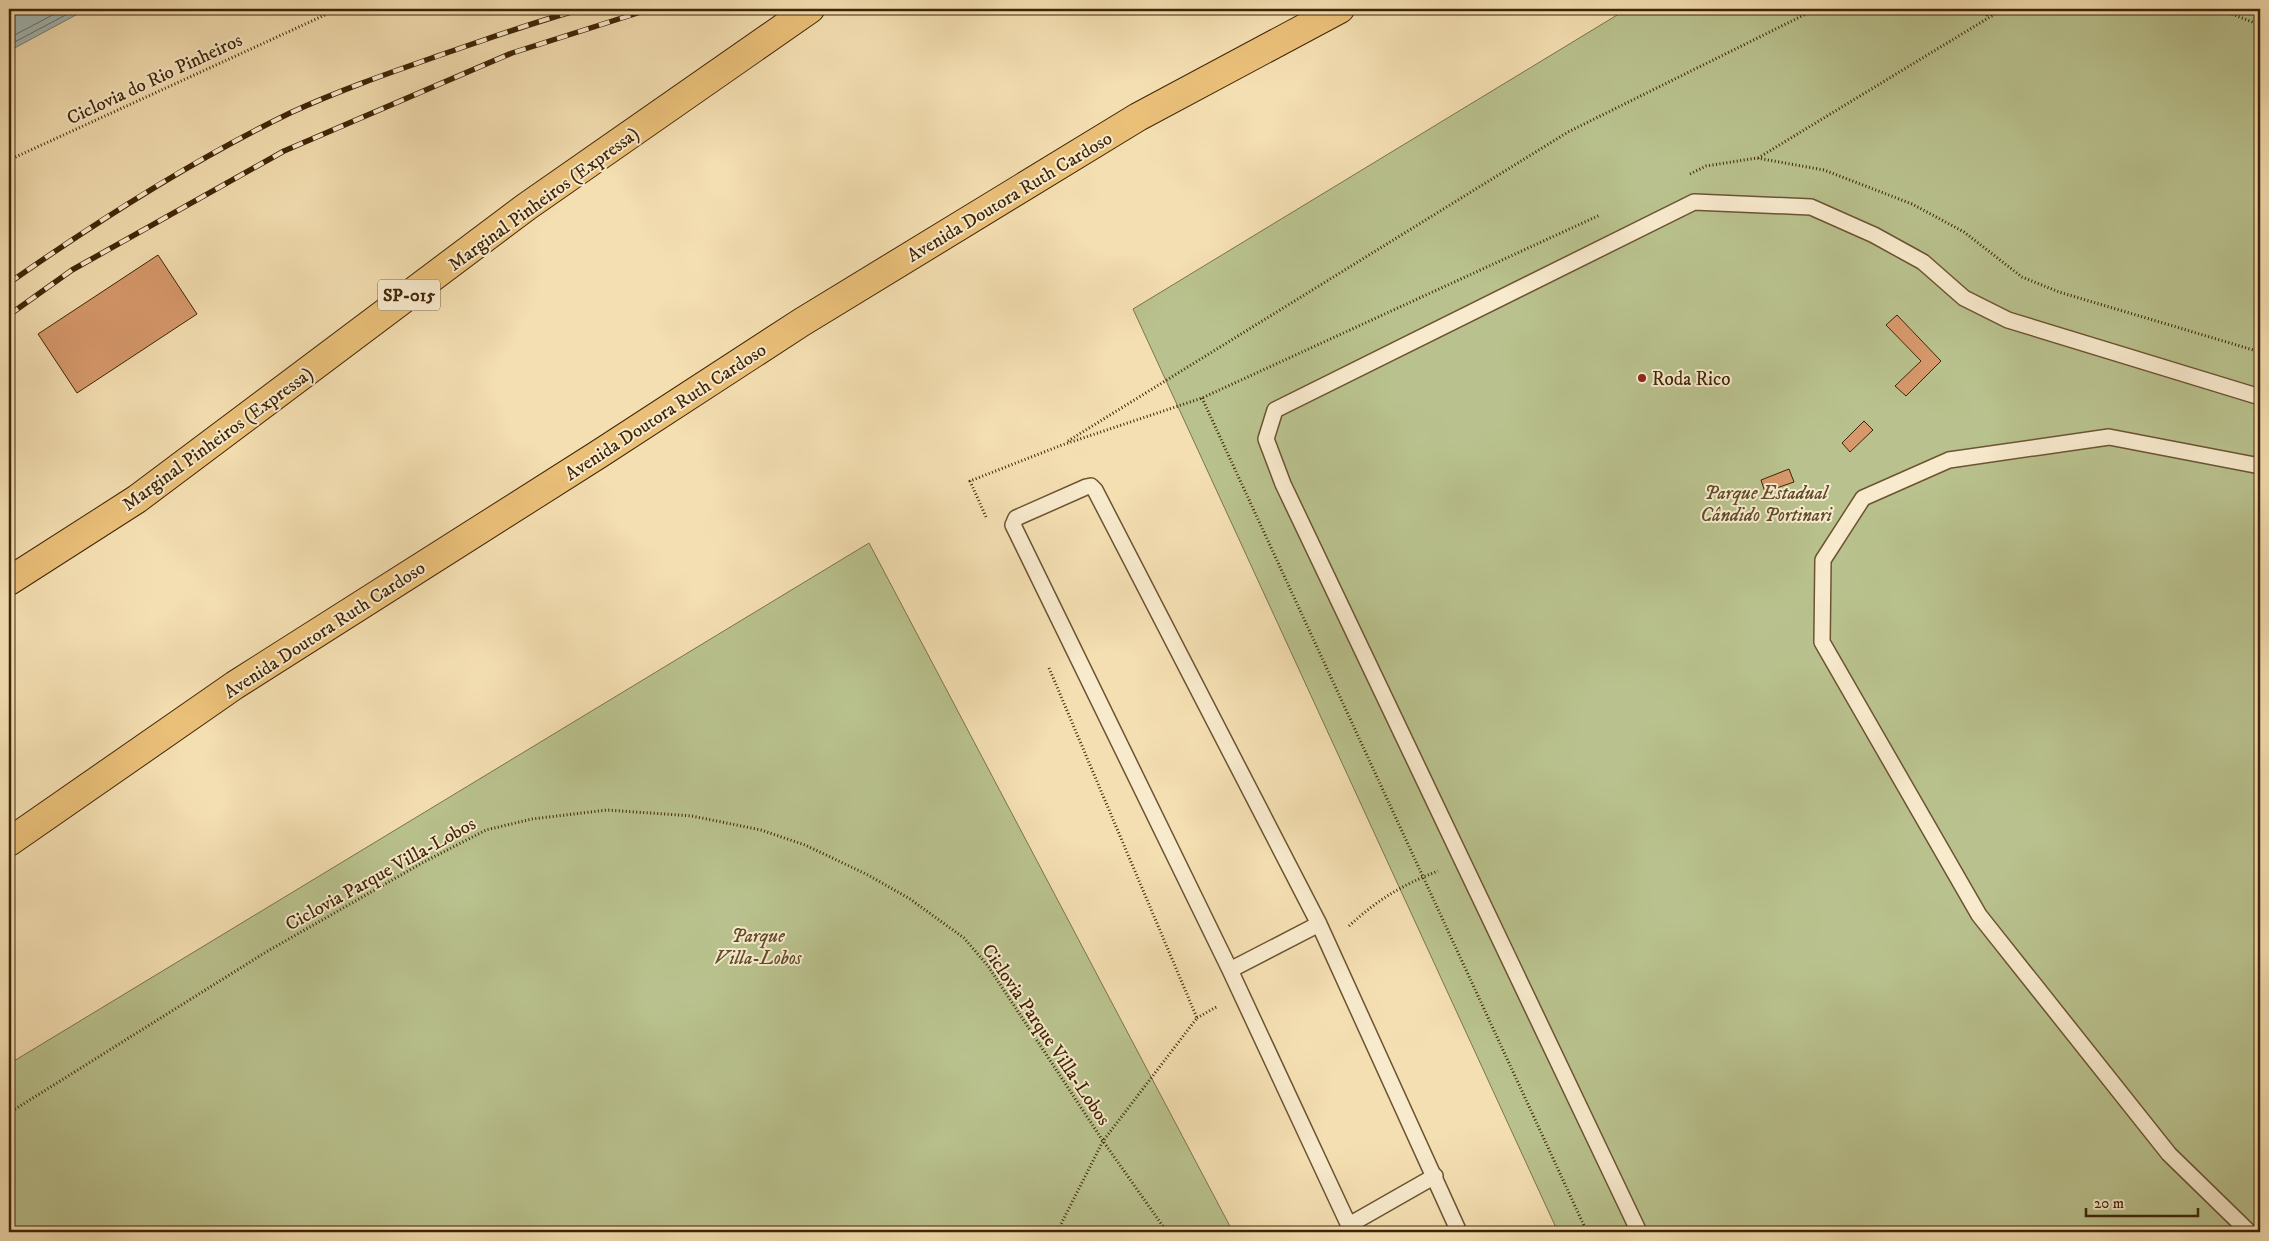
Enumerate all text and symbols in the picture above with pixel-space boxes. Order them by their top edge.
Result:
street label: Ciclovia do Rio Pinheiros [63,29,246,130]
street label: Marginal Pinheiros (Expressa) [444,122,644,276]
street label: Avenida Doutora Ruth Cardoso [903,127,1117,268]
road number: SP-015 [378,280,440,310]
street label: Avenida Doutora Ruth Cardoso [561,339,771,486]
street label: Marginal Pinheiros (Expressa) [118,362,318,516]
place label: Roda Rico [1652,368,1730,391]
marker: Roda Rico [1636,372,1648,384]
park label: Parque Estadual Cândido Portinari [1700,482,1833,527]
street label: Avenida Doutora Ruth Cardoso [220,557,430,704]
street label: Ciclovia Parque Villa-Lobos [282,812,480,937]
park label: Parque Villa-Lobos [714,925,803,970]
street label: Ciclovia Parque Villa-Lobos [976,940,1115,1131]
scale bar [2086,1186,2199,1218]
text: 20 m [2094,1194,2124,1213]

